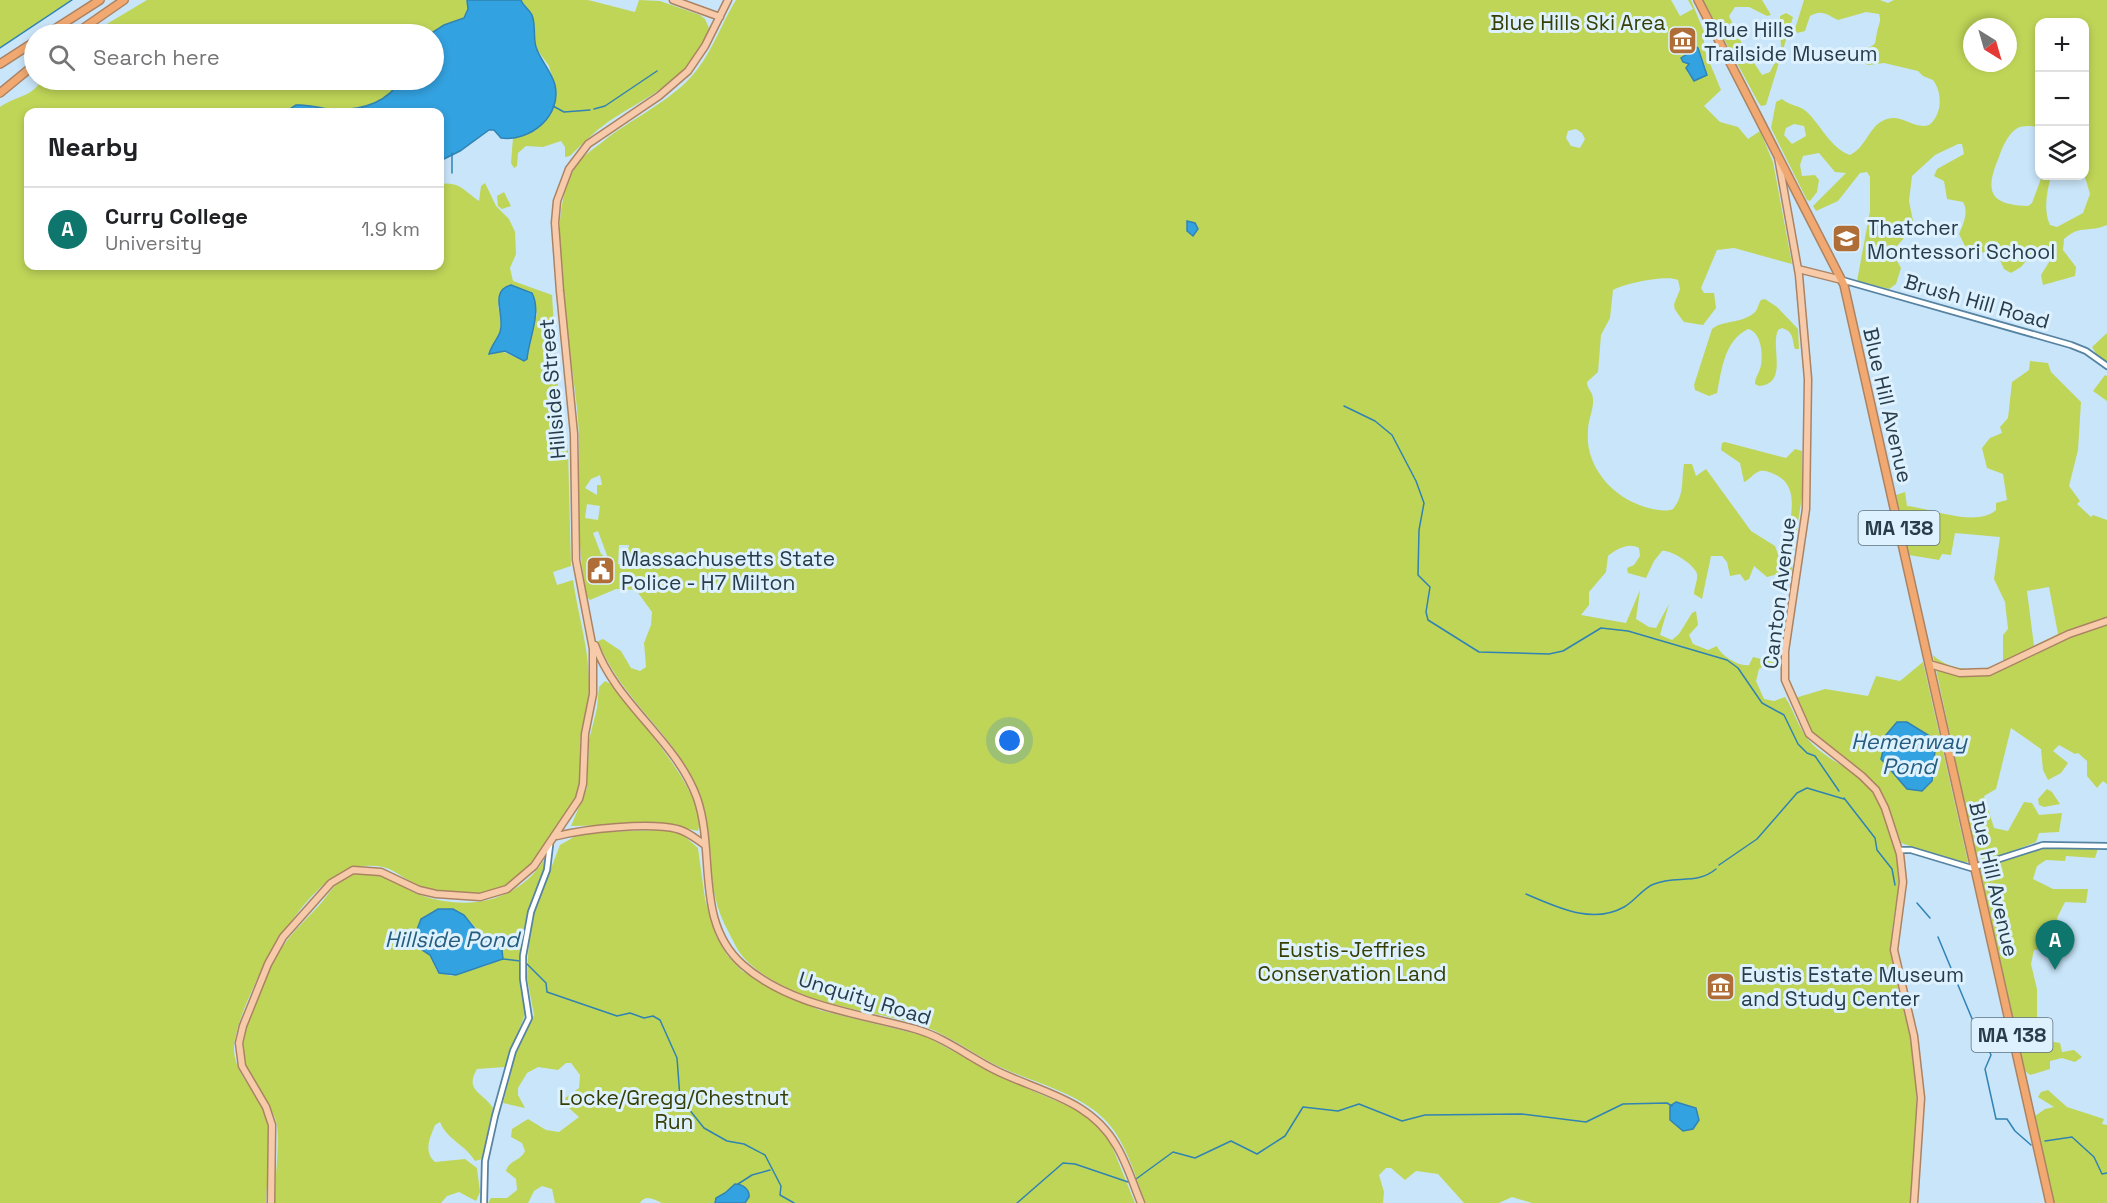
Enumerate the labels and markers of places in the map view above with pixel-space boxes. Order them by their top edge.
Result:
place label: Blue Hills Trailside Museum [1704,16,1878,67]
museum icon: Blue Hills Trailside Museum [1667,25,1699,57]
place label: Thatcher Montessori School [1867,214,2055,265]
school or university icon: Thatcher Montessori School [1830,223,1862,255]
place label: Massachusetts State Police - H7 Milton [621,545,835,596]
public building icon: Massachusetts State Police - H7 Milton [584,554,616,586]
pin: A [2036,920,2074,970]
place label: Eustis Estate Museum and Study Center [1741,961,1964,1012]
museum icon: Eustis Estate Museum and Study Center [1704,970,1736,1002]

